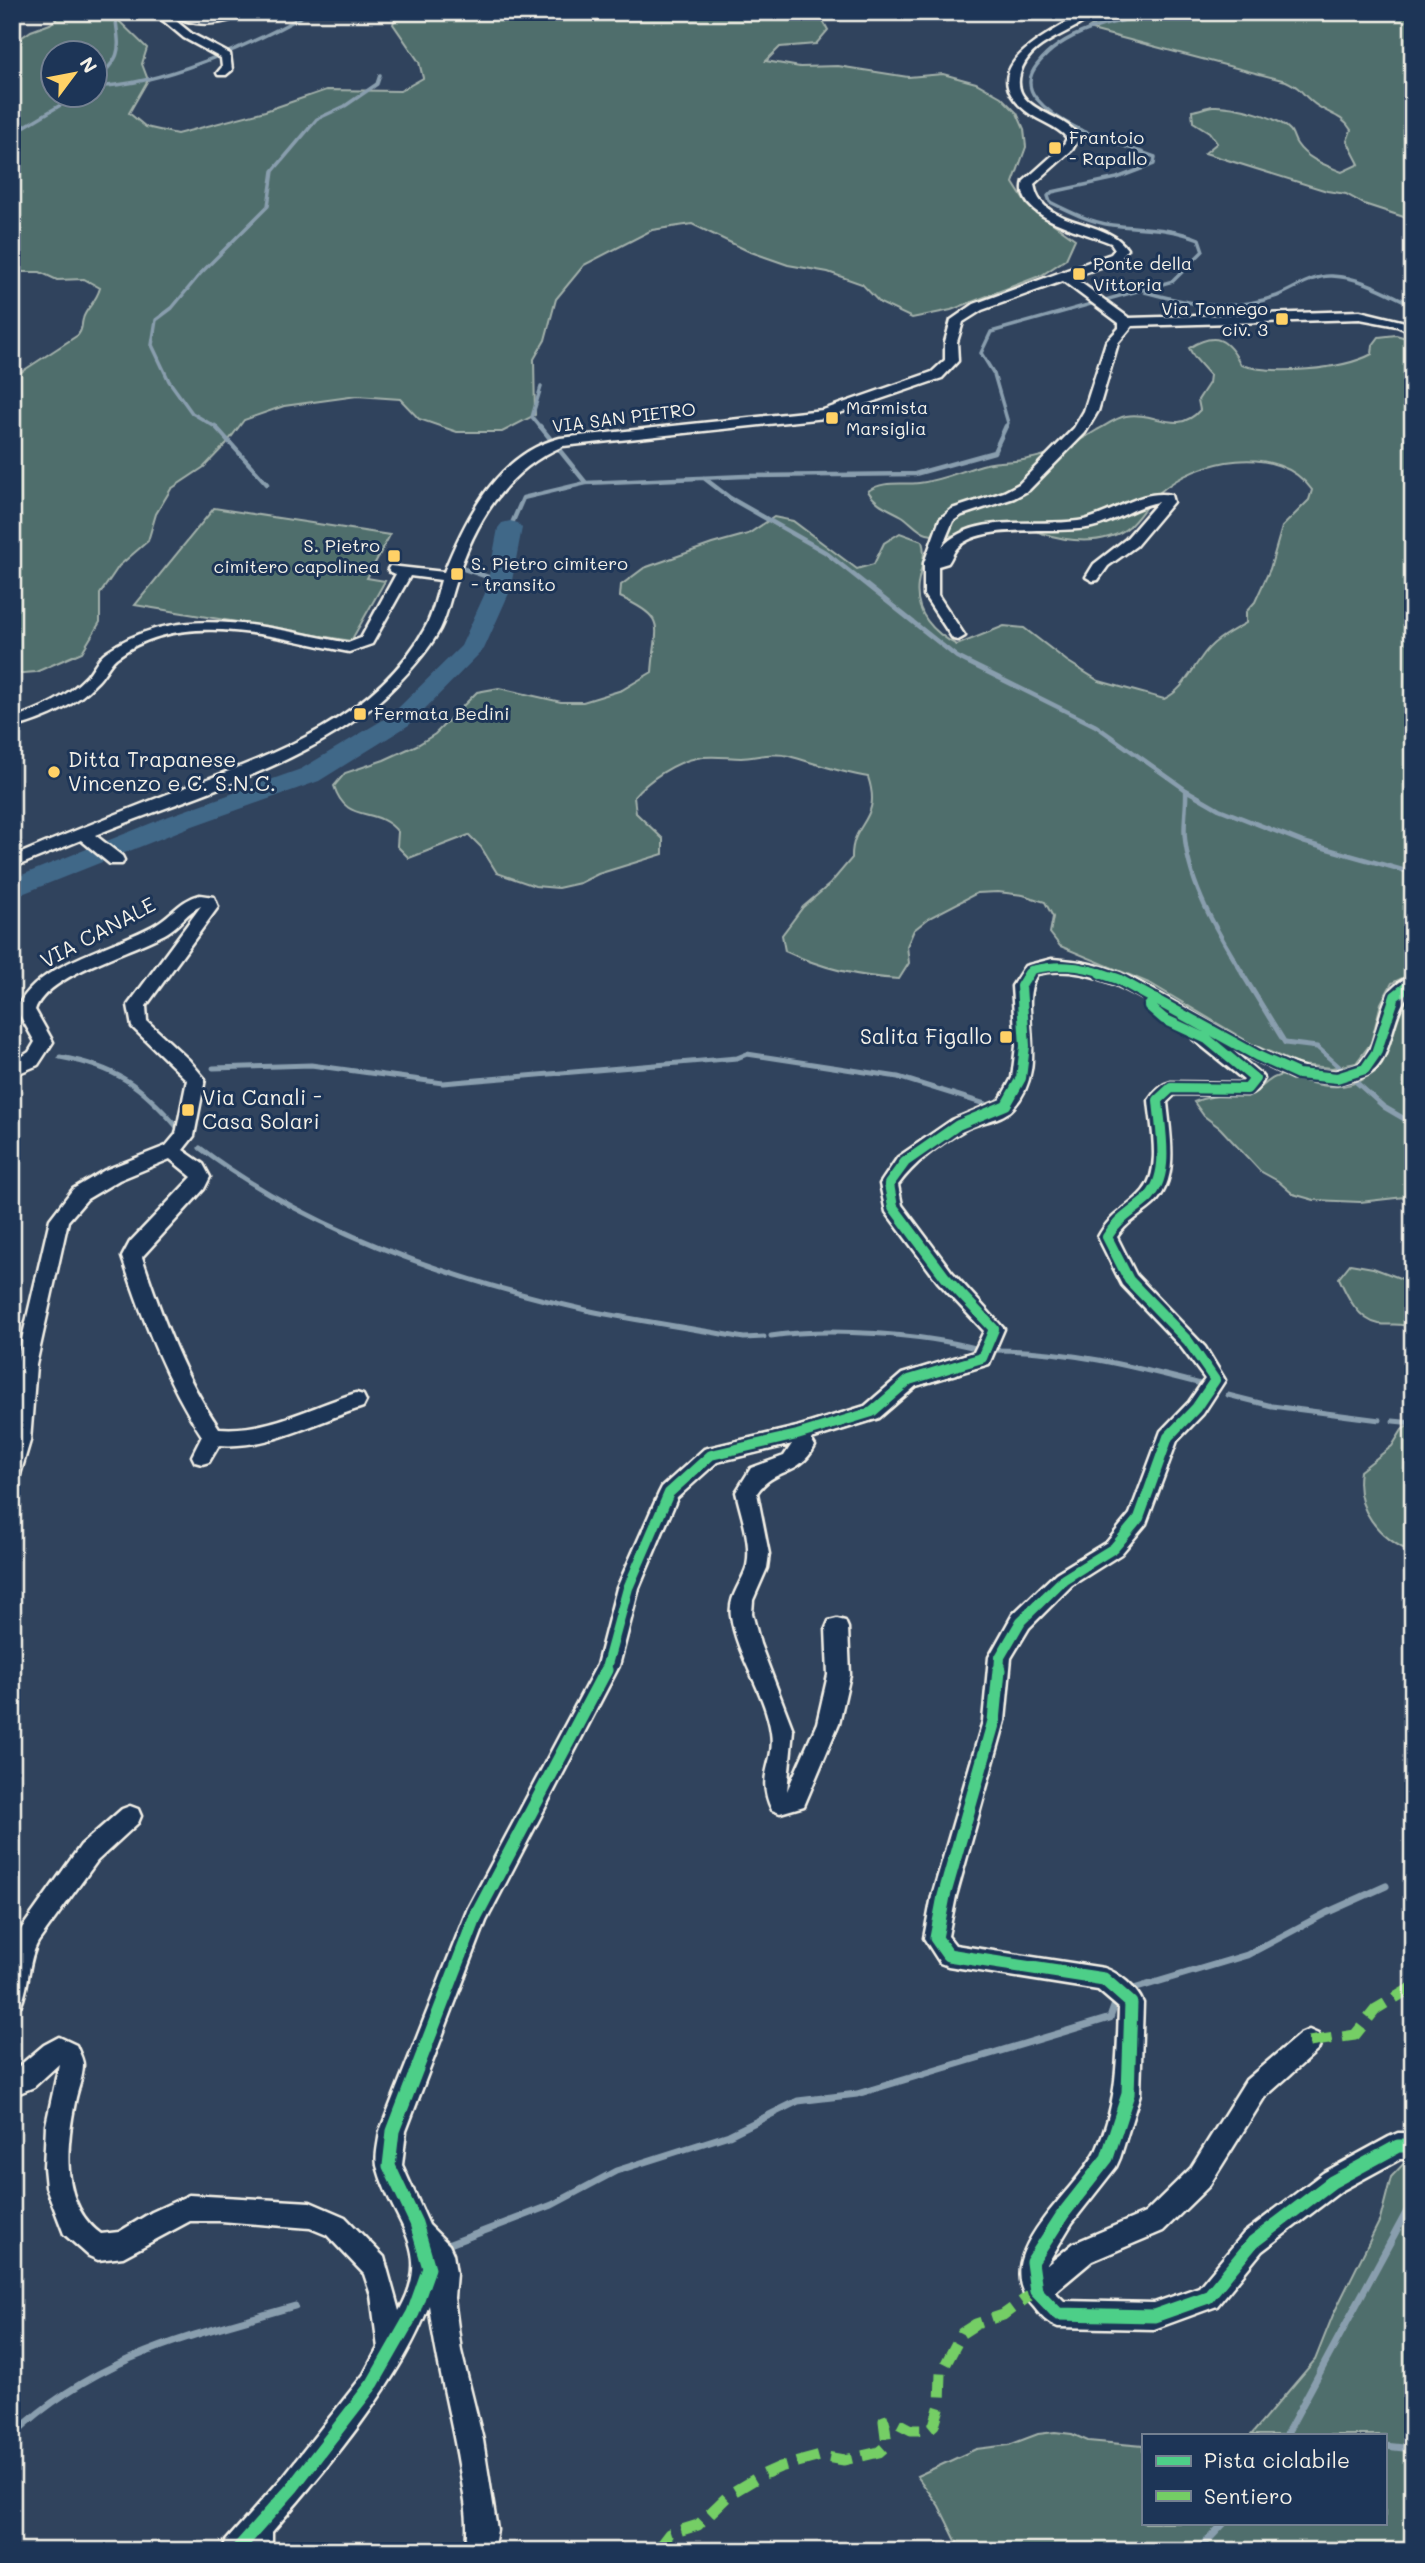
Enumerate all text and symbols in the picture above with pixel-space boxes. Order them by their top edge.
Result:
north arrow [38,38,108,108]
text: N [74,52,103,77]
place label: Frantoio - Rapallo [1069,125,1147,170]
marker: Frantoio - Rapallo [1047,140,1063,156]
place label: Ponte della Vittoria [1093,251,1192,296]
marker: Ponte della Vittoria [1071,266,1087,282]
place label: Via Tonnego civ. 3 [1161,296,1268,341]
marker: Via Tonnego civ. 3 [1274,311,1290,327]
place label: Marmista Marsiglia [846,395,928,440]
street label: VIA SAN PIETRO [551,396,697,438]
marker: Marmista Marsiglia [824,410,840,426]
place label: S. Pietro cimitero capolinea [214,533,380,578]
marker: S. Pietro cimitero capolinea [386,548,402,564]
place label: S. Pietro cimitero - transito [471,551,628,596]
marker: S. Pietro cimitero - transito [449,566,465,582]
place label: Fermata Bedini [374,701,509,725]
marker: Fermata Bedini [352,706,368,722]
place label: Ditta Trapanese Vincenzo e C. S.N.C. [68,745,276,796]
marker: Ditta Trapanese Vincenzo e C. S.N.C. [46,764,62,780]
street label: VIA CANALE [35,890,160,973]
place label: Salita Figallo [860,1022,992,1049]
marker: Salita Figallo [998,1029,1014,1045]
place label: Via Canali - Casa Solari [202,1083,322,1134]
marker: Via Canali - Casa Solari [180,1102,196,1118]
legend [1142,2434,1386,2524]
text: Pista ciclabile [1204,2446,1350,2473]
text: Sentiero [1204,2482,1292,2509]

